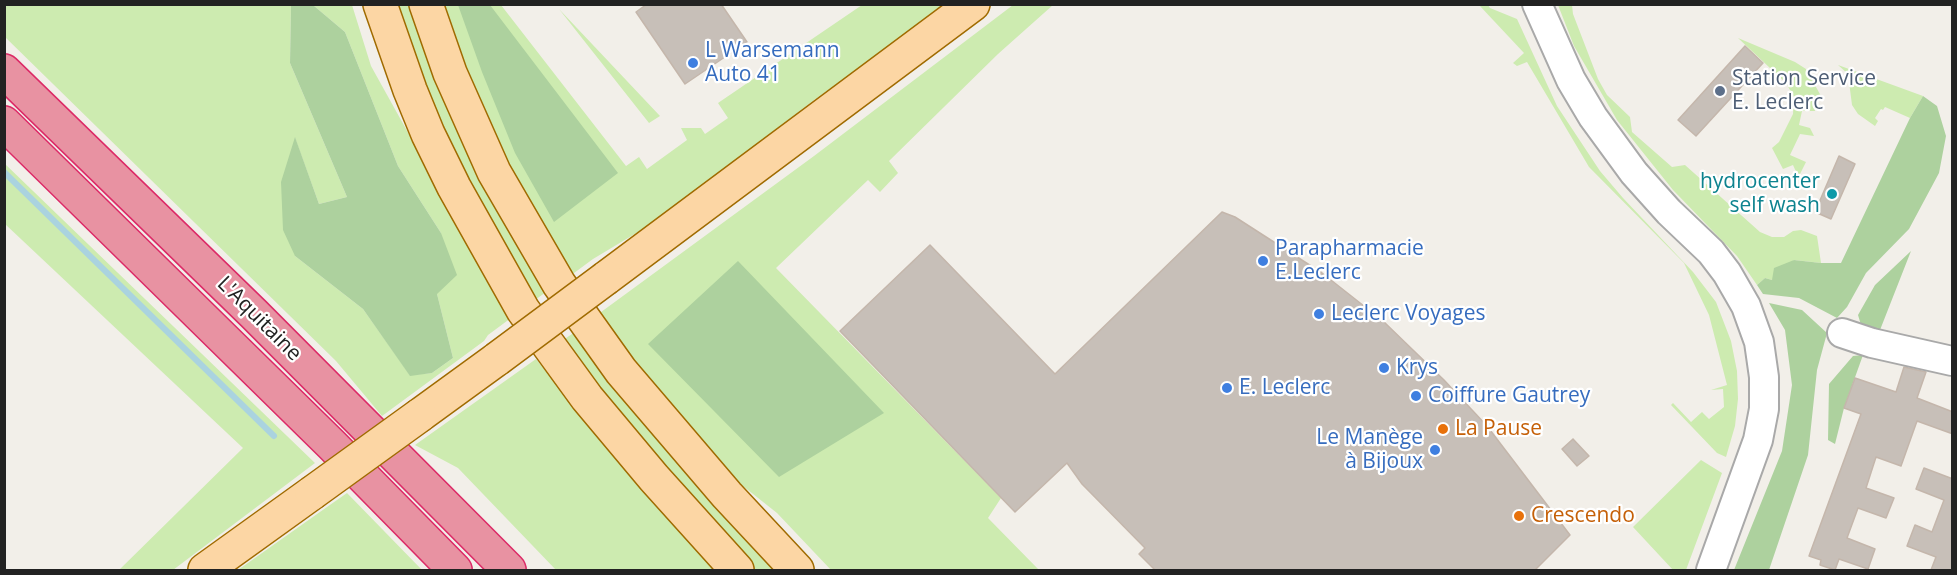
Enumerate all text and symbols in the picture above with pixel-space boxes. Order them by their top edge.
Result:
place label: L Warsemann Auto 41 [705,38,840,88]
marker: L Warsemann Auto 41 [686,56,700,70]
place label: Station Service E. Leclerc [1732,66,1876,116]
marker: Station Service E. Leclerc [1713,84,1727,98]
place label: hydrocenter self wash [1700,169,1820,219]
marker: hydrocenter self wash [1825,187,1839,201]
place label: Parapharmacie E.Leclerc [1275,236,1424,286]
marker: Parapharmacie E.Leclerc [1256,254,1270,268]
street label: L'Aquitaine [212,272,306,366]
place label: Leclerc Voyages [1331,301,1486,327]
marker: Leclerc Voyages [1312,307,1326,321]
place label: Krys [1396,355,1438,381]
marker: Krys [1377,361,1391,375]
place label: E. Leclerc [1239,375,1330,401]
marker: E. Leclerc [1220,381,1234,395]
place label: Coiffure Gautrey [1428,383,1590,409]
marker: Coiffure Gautrey [1409,389,1423,403]
place label: La Pause [1455,416,1542,442]
marker: La Pause [1436,422,1450,436]
place label: Le Manège à Bijoux [1316,425,1423,475]
marker: Le Manège à Bijoux [1428,443,1442,457]
place label: Crescendo [1531,503,1635,529]
marker: Crescendo [1512,509,1526,523]

